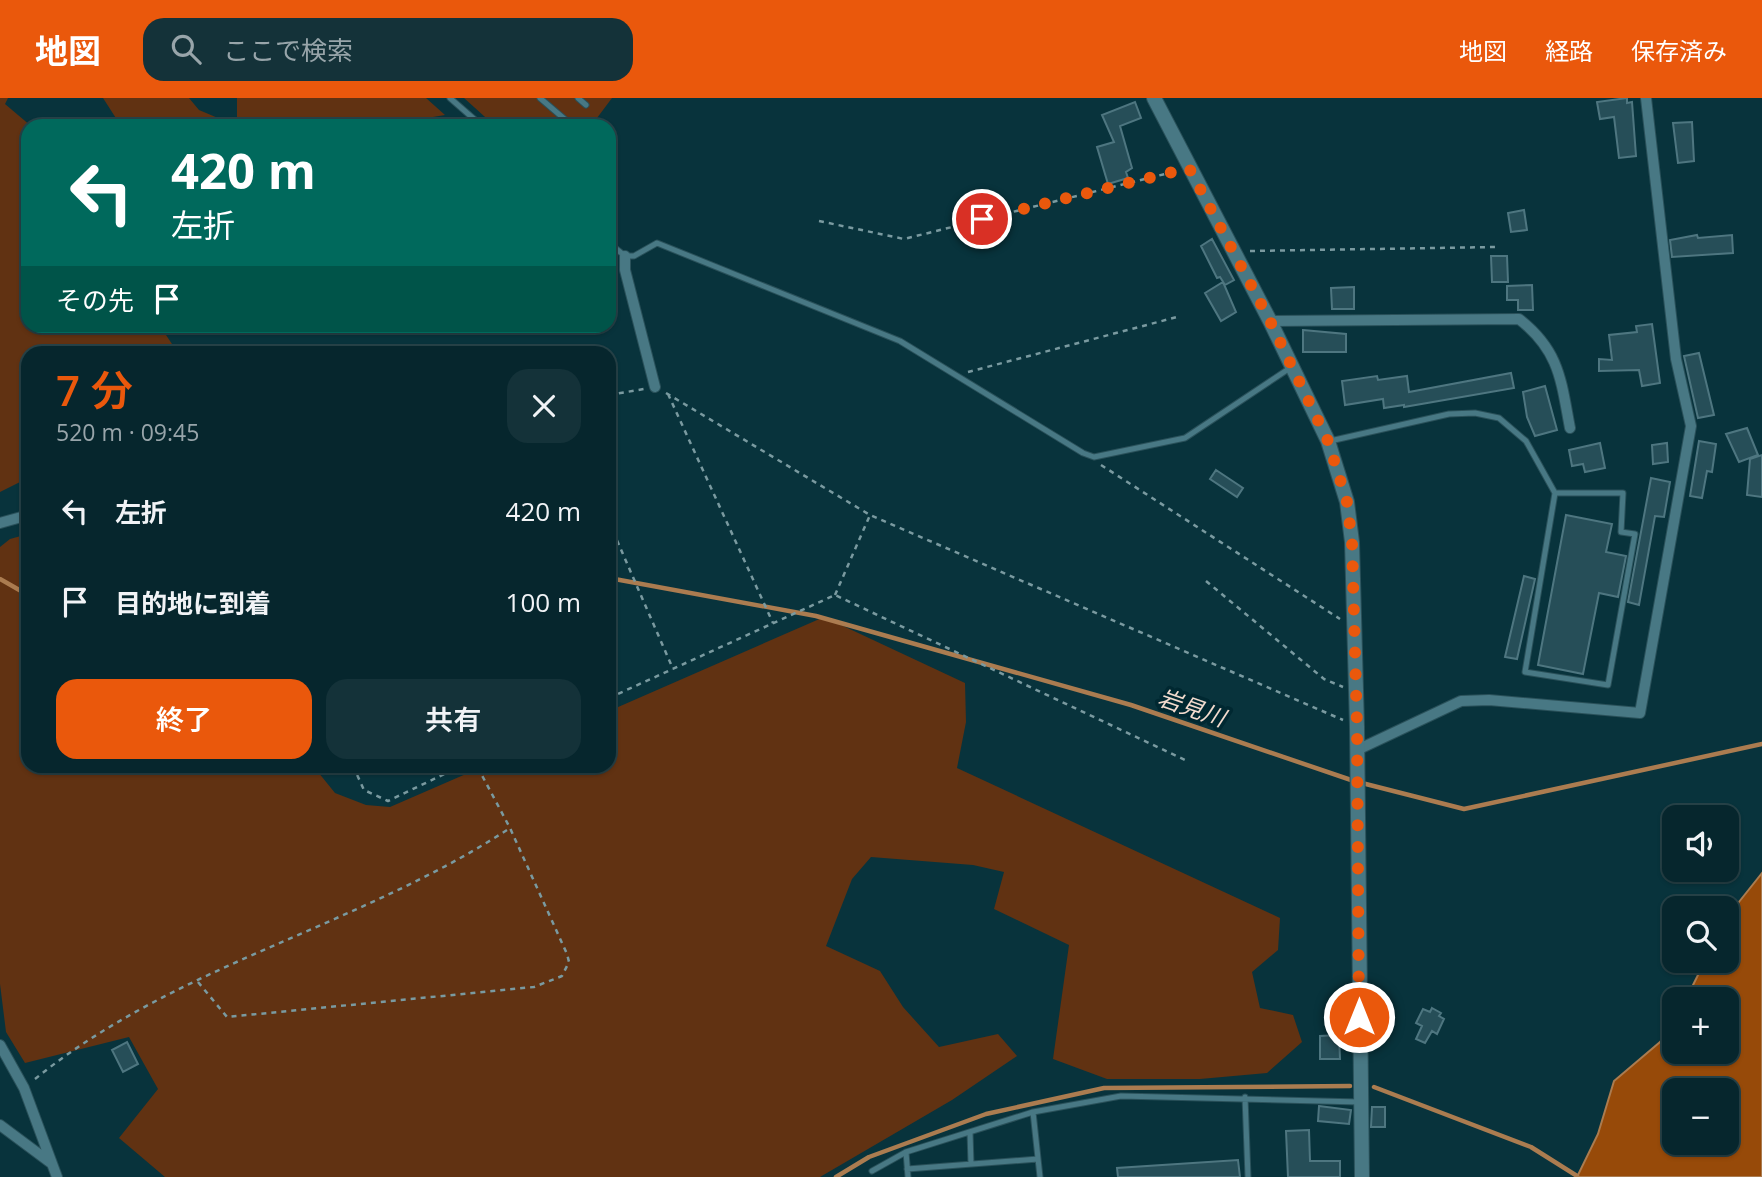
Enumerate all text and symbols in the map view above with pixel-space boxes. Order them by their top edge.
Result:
search box [143,18,633,81]
text: 地図 [35,28,101,73]
icon: search [167,30,205,68]
text: ここで検索 [223,32,353,68]
text: 地図 [1459,34,1507,67]
text: 経路 [1545,34,1593,67]
text: 保存済み [1631,34,1727,67]
text: 420 m [171,137,316,203]
icon: left [56,147,147,238]
pin [952,189,1012,249]
icon: arrive [963,200,1001,238]
text: 左折 [171,203,235,246]
icon: arrive [148,280,186,318]
text: その先 [56,282,134,318]
text: 7 分 [56,361,133,418]
button: close [507,369,581,443]
text: 520 m · 09:45 [56,416,199,448]
icon: left [56,492,94,530]
text: 420 m [506,493,581,529]
text: 左折 [115,494,167,530]
icon: arrive [56,583,94,621]
text: 100 m [506,584,581,620]
text: 目的地に到着 [115,585,271,621]
button: 終了 [56,679,312,759]
button: 共有 [326,679,581,759]
water label: 岩見川 [1154,681,1233,734]
map controls [1662,805,1739,1155]
button: sound [1662,805,1739,882]
button: search [1662,896,1739,973]
position arrow [1322,980,1396,1054]
button: + [1662,987,1739,1064]
button: − [1662,1078,1739,1155]

